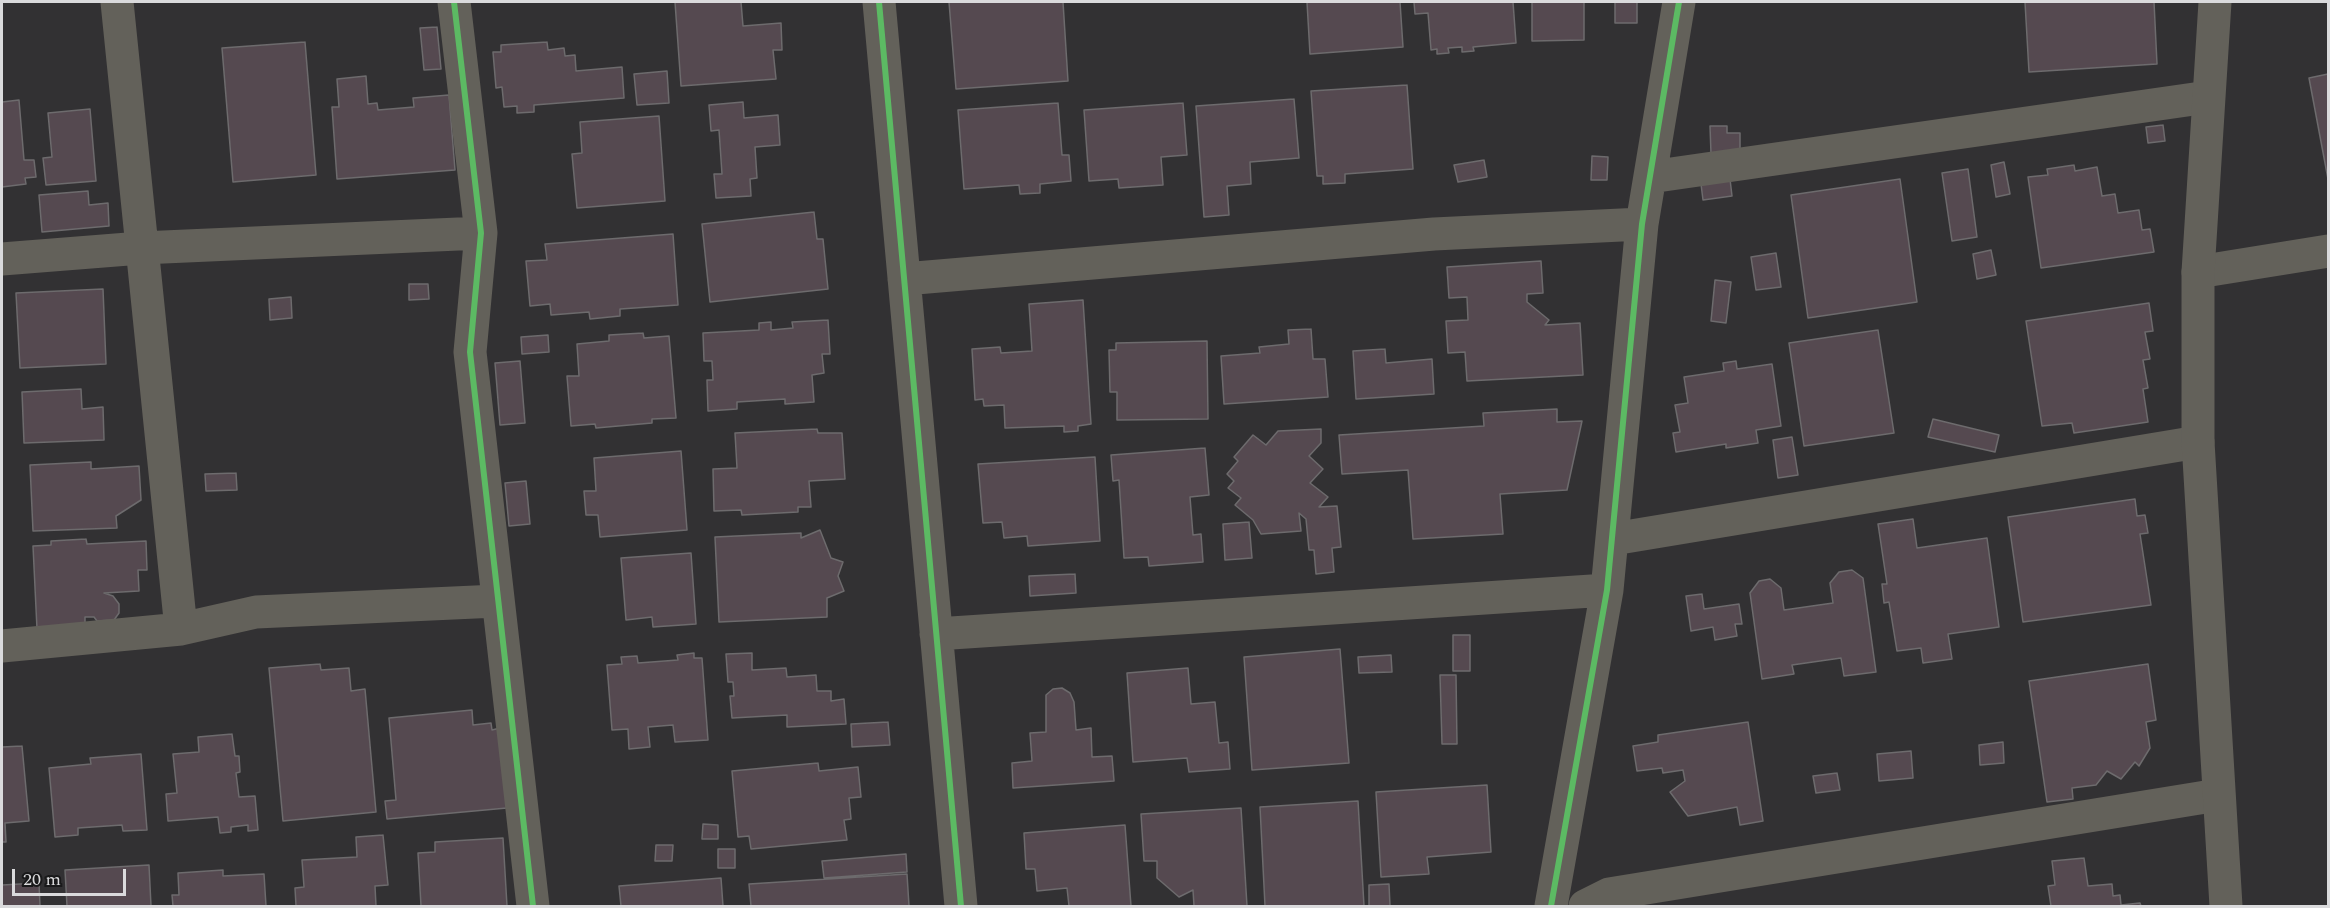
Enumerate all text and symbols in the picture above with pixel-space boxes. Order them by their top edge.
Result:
scale bar [15,857,129,895]
text: 20 m [23,866,61,893]

